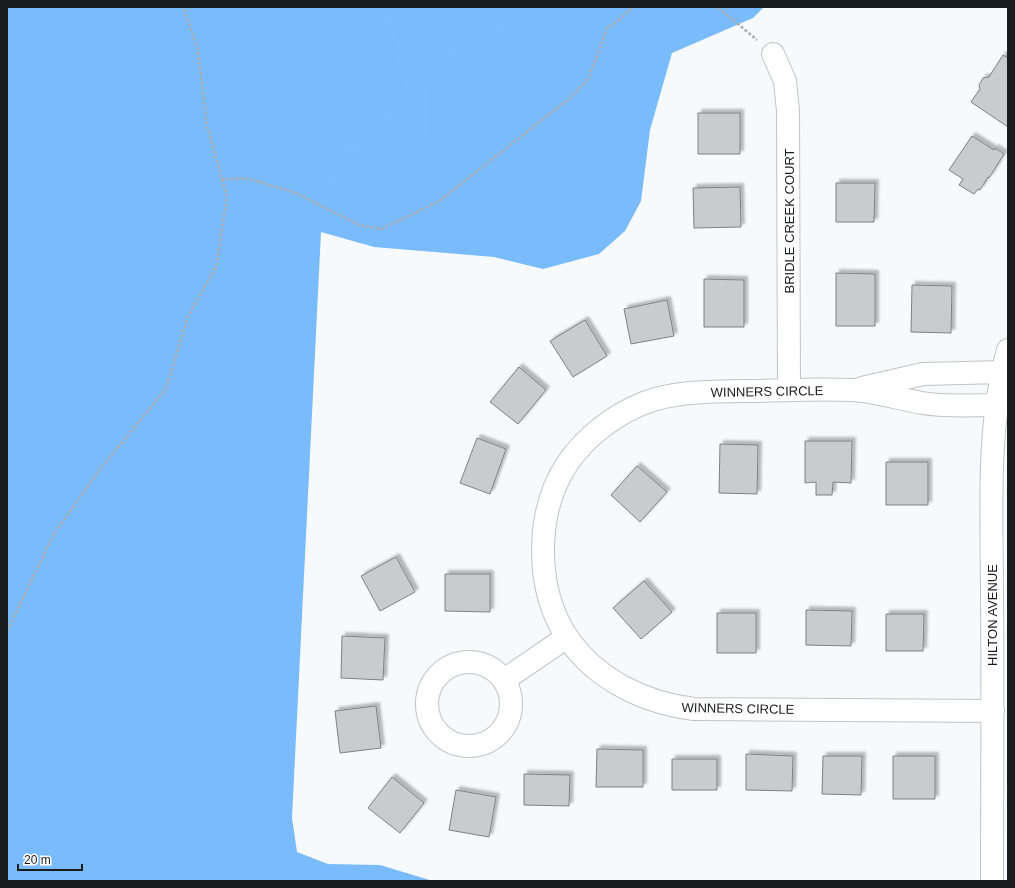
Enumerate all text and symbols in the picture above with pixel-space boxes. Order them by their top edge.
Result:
street label: BRIDLE CREEK COURT [782,148,797,293]
street label: WINNERS CIRCLE [711,383,824,400]
street label: HILTON AVENUE [985,564,1000,666]
street label: WINNERS CIRCLE [682,700,795,717]
scale bar [18,846,82,872]
text: 20 m [24,853,51,867]

